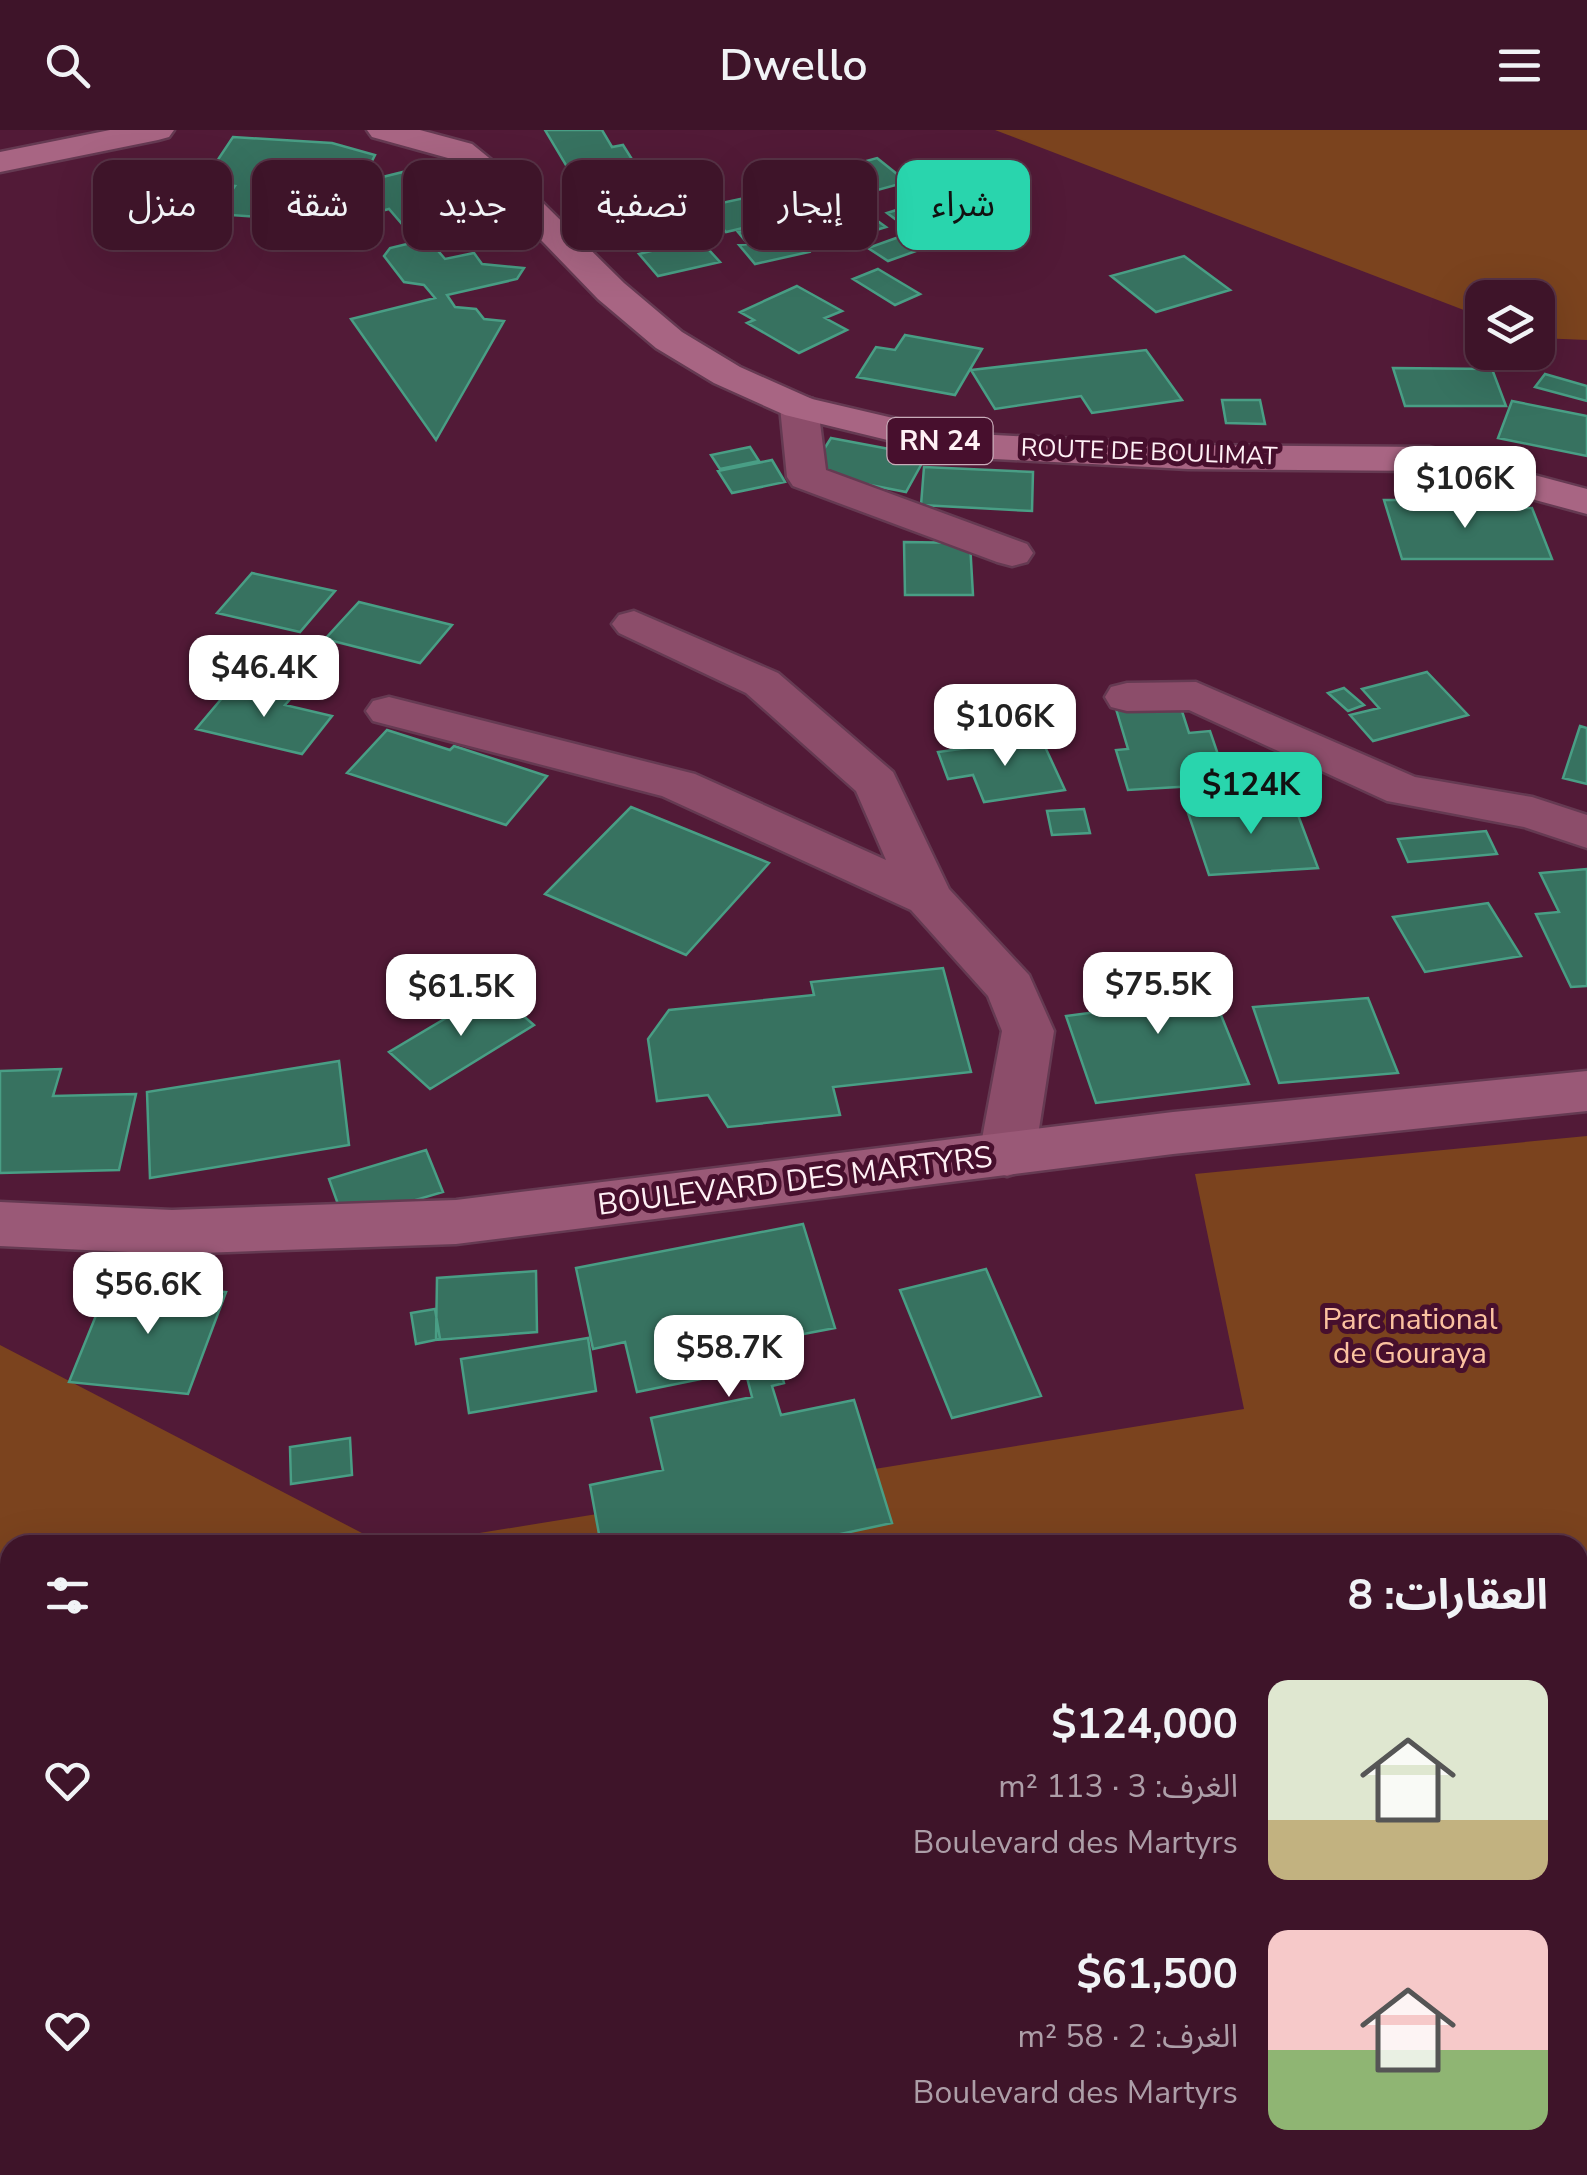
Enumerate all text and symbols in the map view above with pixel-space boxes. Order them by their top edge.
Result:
text: Dwello [719,35,868,96]
icon: search [40,38,95,93]
icon: menu [1492,38,1547,93]
chip: منزل [93,160,232,250]
chip: شقة [252,160,383,250]
chip: جديد [403,160,542,250]
chip: تصفية [562,160,723,250]
chip: إيجار [743,160,877,250]
chip: شراء [897,160,1030,250]
map controls [1465,280,1555,370]
button: layers [1465,280,1555,370]
road number: RN 24 [888,418,992,464]
street label: ROUTE DE BOULIMAT [1020,431,1278,473]
pin: $106K [1395,446,1535,531]
text: $106K [1416,457,1514,500]
pin: $46.4K [183,635,345,720]
text: $46.4K [211,646,317,689]
pin: $106K [935,684,1075,769]
text: $106K [956,695,1054,738]
pin: $124K [1181,752,1321,837]
text: $124K [1202,763,1300,806]
pin: $75.5K [1077,952,1239,1037]
pin: $61.5K [380,954,542,1039]
text: $75.5K [1105,963,1211,1006]
text: $61.5K [408,965,514,1008]
street label: BOULEVARD DES MARTYRS [595,1136,995,1226]
pin: $56.6K [67,1252,229,1337]
text: $56.6K [95,1263,201,1306]
park label: Parc national de Gouraya [1322,1299,1498,1374]
pin: $58.7K [648,1315,810,1400]
text: $58.7K [676,1326,782,1369]
text: العقارات: 8 [1348,1567,1548,1624]
icon: filters [40,1568,95,1623]
text: $124,000 [1051,1696,1238,1753]
icon: home [1348,1720,1468,1840]
icon: heart [40,1753,95,1808]
text: الغرف: 3 · 113 m² [998,1765,1238,1808]
text: Boulevard des Martyrs [913,1821,1238,1864]
text: $61,500 [1076,1946,1238,2003]
icon: home [1348,1970,1468,2090]
icon: heart [40,2003,95,2058]
text: الغرف: 2 · 58 m² [1018,2015,1238,2058]
text: Boulevard des Martyrs [913,2071,1238,2114]

